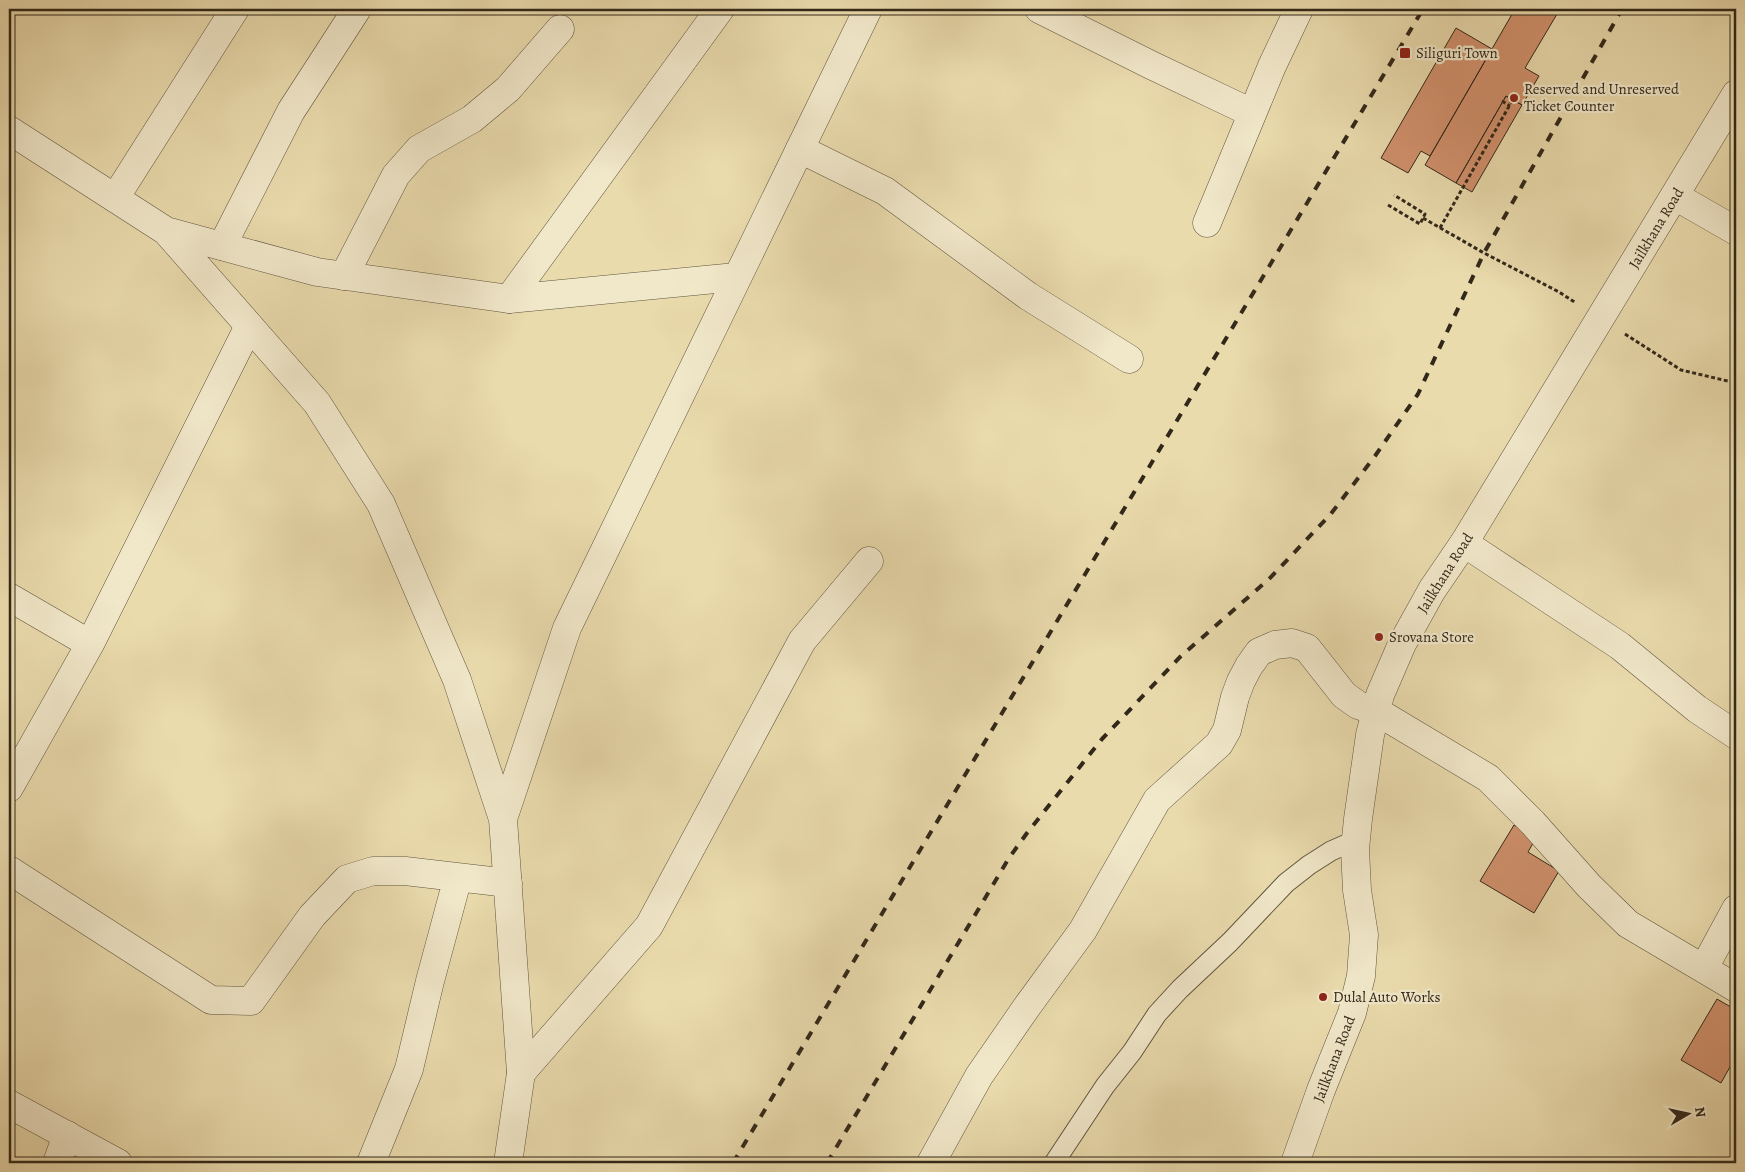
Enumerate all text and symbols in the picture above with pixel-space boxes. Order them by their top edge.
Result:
place label: Siliguri Town [1416,43,1498,63]
marker: Siliguri Town [1398,46,1412,60]
place label: Reserved and Unreserved Ticket Counter [1524,79,1680,116]
marker: Reserved and Unreserved Ticket Counter [1508,92,1520,104]
street label: Jailkhana Road [1624,183,1689,272]
street label: Jailkhana Road [1412,528,1478,617]
place label: Srovana Store [1389,627,1474,647]
marker: Srovana Store [1373,631,1385,643]
place label: Dulal Auto Works [1333,987,1440,1007]
marker: Dulal Auto Works [1317,991,1329,1003]
street label: Jailkhana Road [1308,1012,1360,1105]
north arrow [1662,1090,1712,1140]
text: N [1690,1106,1711,1119]

